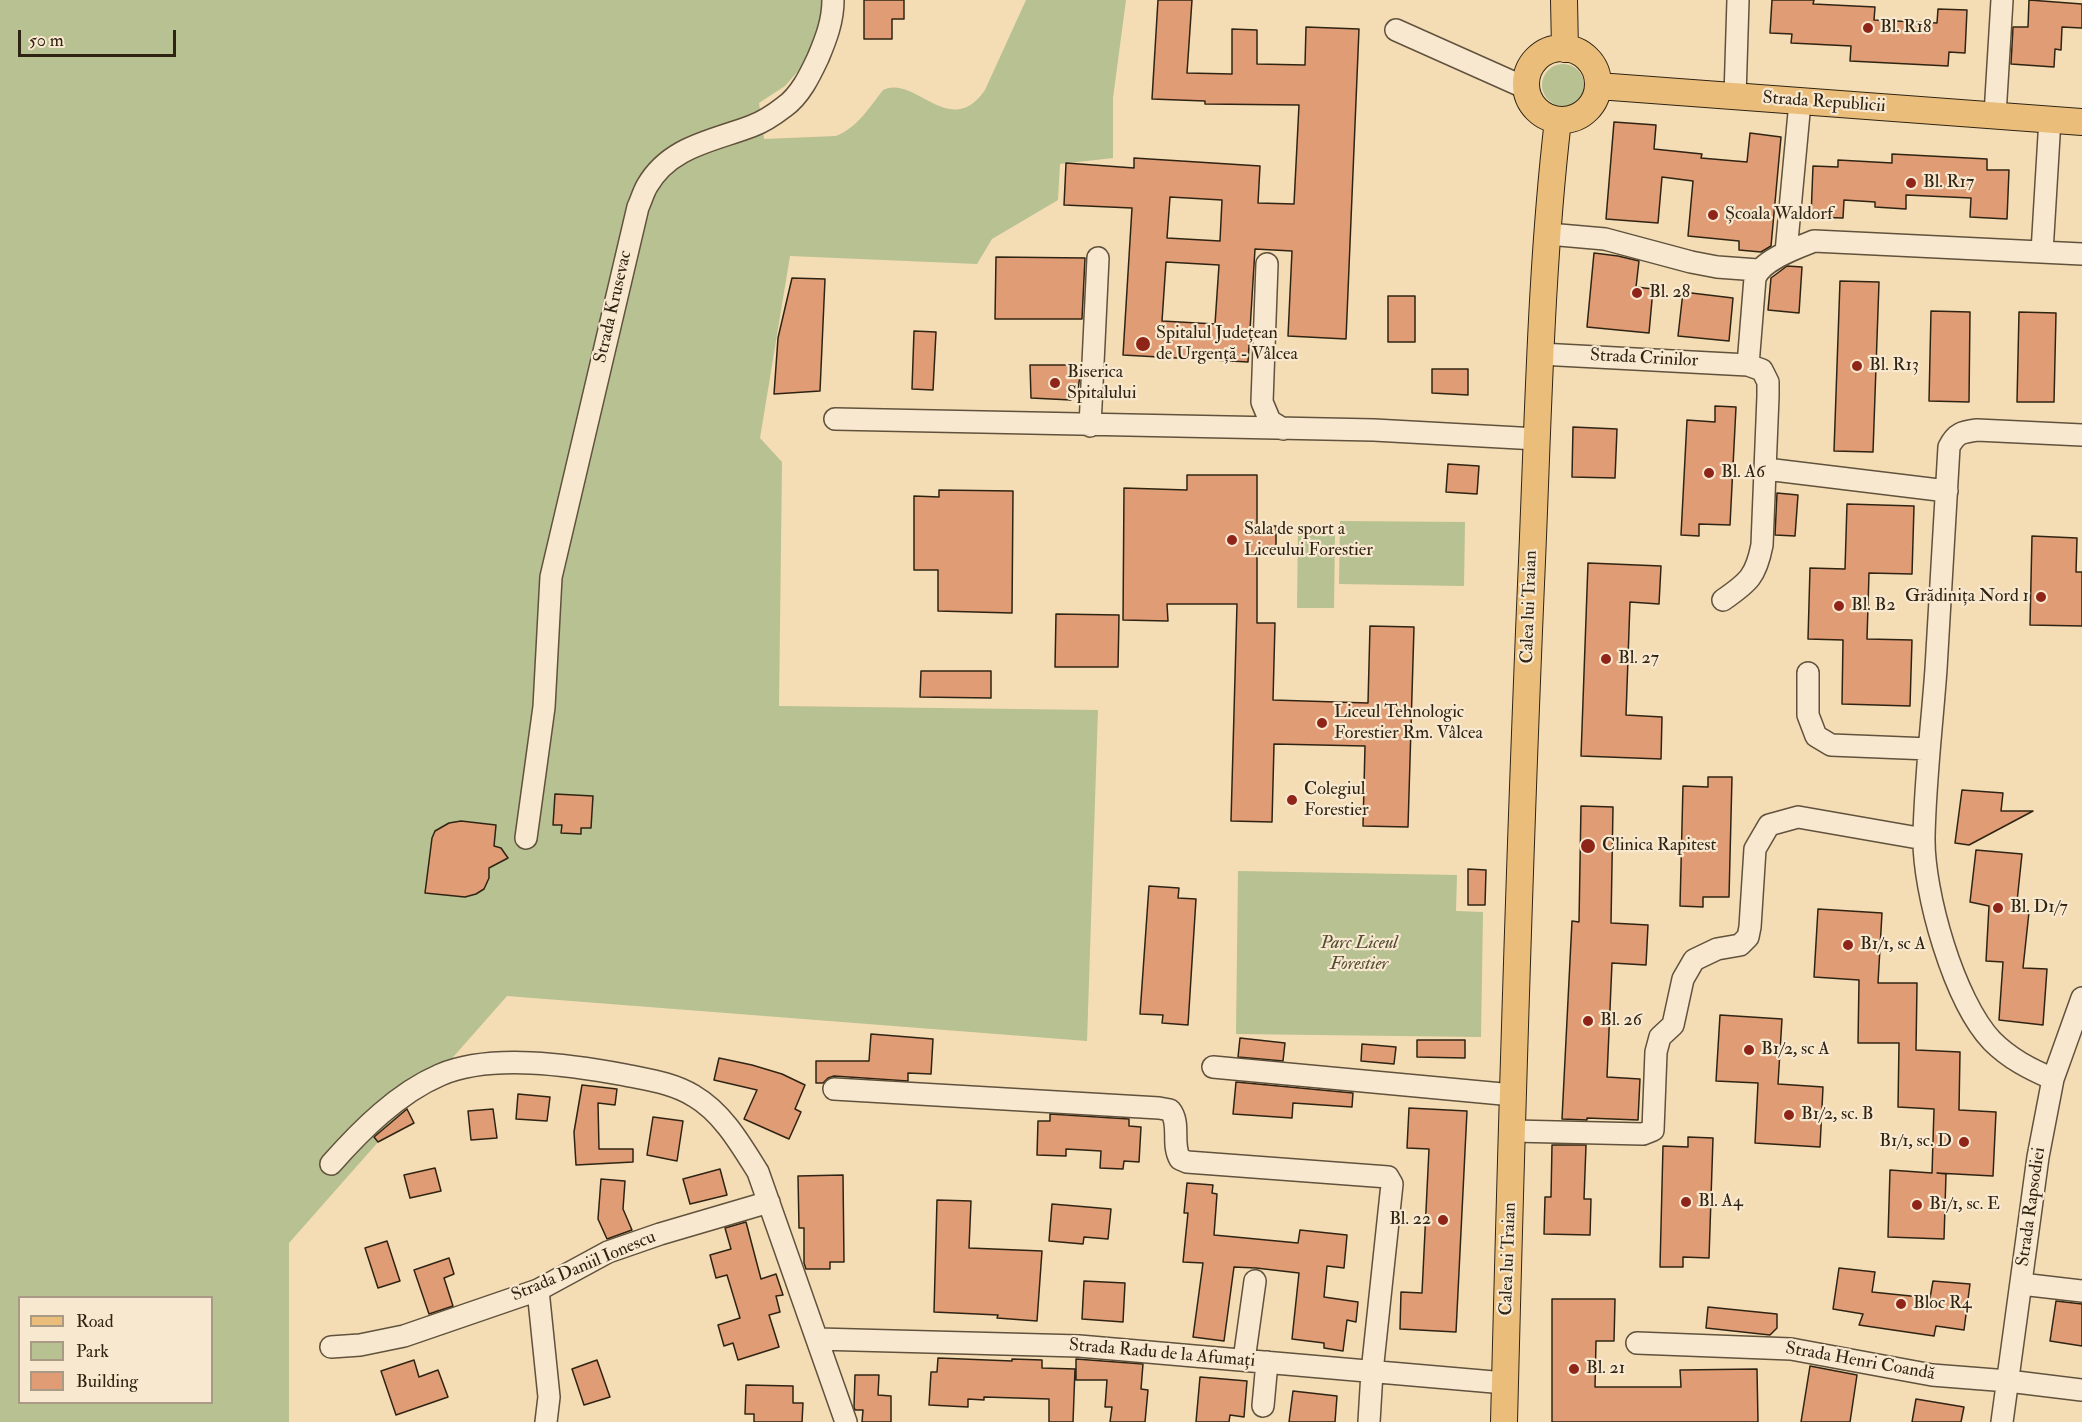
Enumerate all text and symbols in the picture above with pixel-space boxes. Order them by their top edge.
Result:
place label: Bl. R18 [1880,17,1931,39]
scale bar [21,18,178,56]
marker: Bl. R18 [1861,21,1875,35]
text: 50 m [29,29,64,52]
street label: Strada Republicii [1762,88,1886,118]
place label: Bl. R17 [1923,172,1974,194]
marker: Bl. R17 [1904,176,1918,190]
place label: Școala Waldorf [1725,204,1833,226]
marker: Școala Waldorf [1706,208,1720,222]
street label: Strada Krusevac [591,249,637,365]
place label: Bl. 28 [1649,282,1690,304]
marker: Bl. 28 [1630,286,1644,300]
place label: Spitalul Județean de Urgență - Vâlcea [1156,323,1298,366]
marker: Spitalul Județean de Urgență - Vâlcea [1134,335,1152,353]
street label: Strada Crinilor [1589,345,1699,373]
place label: Bl. R13 [1869,355,1919,377]
marker: Bl. R13 [1850,359,1864,373]
place label: Biserica Spitalului [1067,362,1136,404]
marker: Biserica Spitalului [1048,376,1062,390]
place label: Bl. A6 [1721,462,1765,484]
marker: Bl. A6 [1702,466,1716,480]
place label: Sala de sport a Liceului Forestier [1244,519,1373,562]
marker: Sala de sport a Liceului Forestier [1225,533,1239,547]
street label: Calea lui Traian [1517,550,1543,664]
place label: Grădinița Nord 1 [1905,586,2029,608]
marker: Grădinița Nord 1 [2034,590,2048,604]
place label: Bl. B2 [1851,595,1896,617]
marker: Bl. B2 [1832,599,1846,613]
place label: Bl. 27 [1618,648,1659,670]
marker: Bl. 27 [1599,652,1613,666]
place label: Liceul Tehnologic Forestier Rm. Vâlcea [1334,702,1483,744]
marker: Liceul Tehnologic Forestier Rm. Vâlcea [1315,716,1329,730]
place label: Colegiul Forestier [1304,779,1369,822]
marker: Colegiul Forestier [1285,793,1299,807]
place label: Clinica Rapitest [1602,835,1716,857]
marker: Clinica Rapitest [1579,837,1597,855]
place label: Bl. D1/7 [2010,897,2068,919]
marker: Bl. D1/7 [1991,901,2005,915]
park label: Parc Liceul Forestier [1320,933,1398,976]
place label: B1/1, sc A [1860,934,1926,956]
marker: B1/1, sc A [1841,938,1855,952]
place label: Bl. 26 [1600,1010,1642,1032]
marker: Bl. 26 [1581,1014,1595,1028]
place label: B1/2, sc A [1761,1039,1830,1061]
marker: B1/2, sc A [1742,1043,1756,1057]
place label: B1/2, sc. B [1801,1104,1874,1126]
marker: B1/2, sc. B [1782,1108,1796,1122]
place label: B1/1, sc. D [1879,1131,1952,1153]
marker: B1/1, sc. D [1957,1135,1971,1149]
street label: Strada Rapsodiei [2013,1146,2051,1268]
place label: Bl. A4 [1698,1191,1743,1213]
place label: B1/1, sc. E [1929,1194,2000,1216]
marker: Bl. A4 [1679,1195,1693,1209]
marker: B1/1, sc. E [1910,1198,1924,1212]
street label: Calea lui Traian [1496,1202,1522,1316]
place label: Bl. 22 [1389,1209,1431,1231]
marker: Bl. 22 [1436,1213,1450,1227]
street label: Strada Daniil Ionescu [509,1227,659,1307]
place label: Bloc R4 [1913,1293,1972,1315]
legend [18,1296,213,1404]
marker: Bloc R4 [1894,1297,1908,1311]
text: Road [76,1310,114,1333]
street label: Strada Radu de la Afumați [1068,1335,1256,1373]
street label: Strada Henri Coandă [1784,1338,1936,1386]
text: Park [76,1340,109,1363]
place label: Bl. 21 [1586,1358,1625,1380]
marker: Bl. 21 [1567,1362,1581,1376]
text: Building [76,1370,138,1393]

